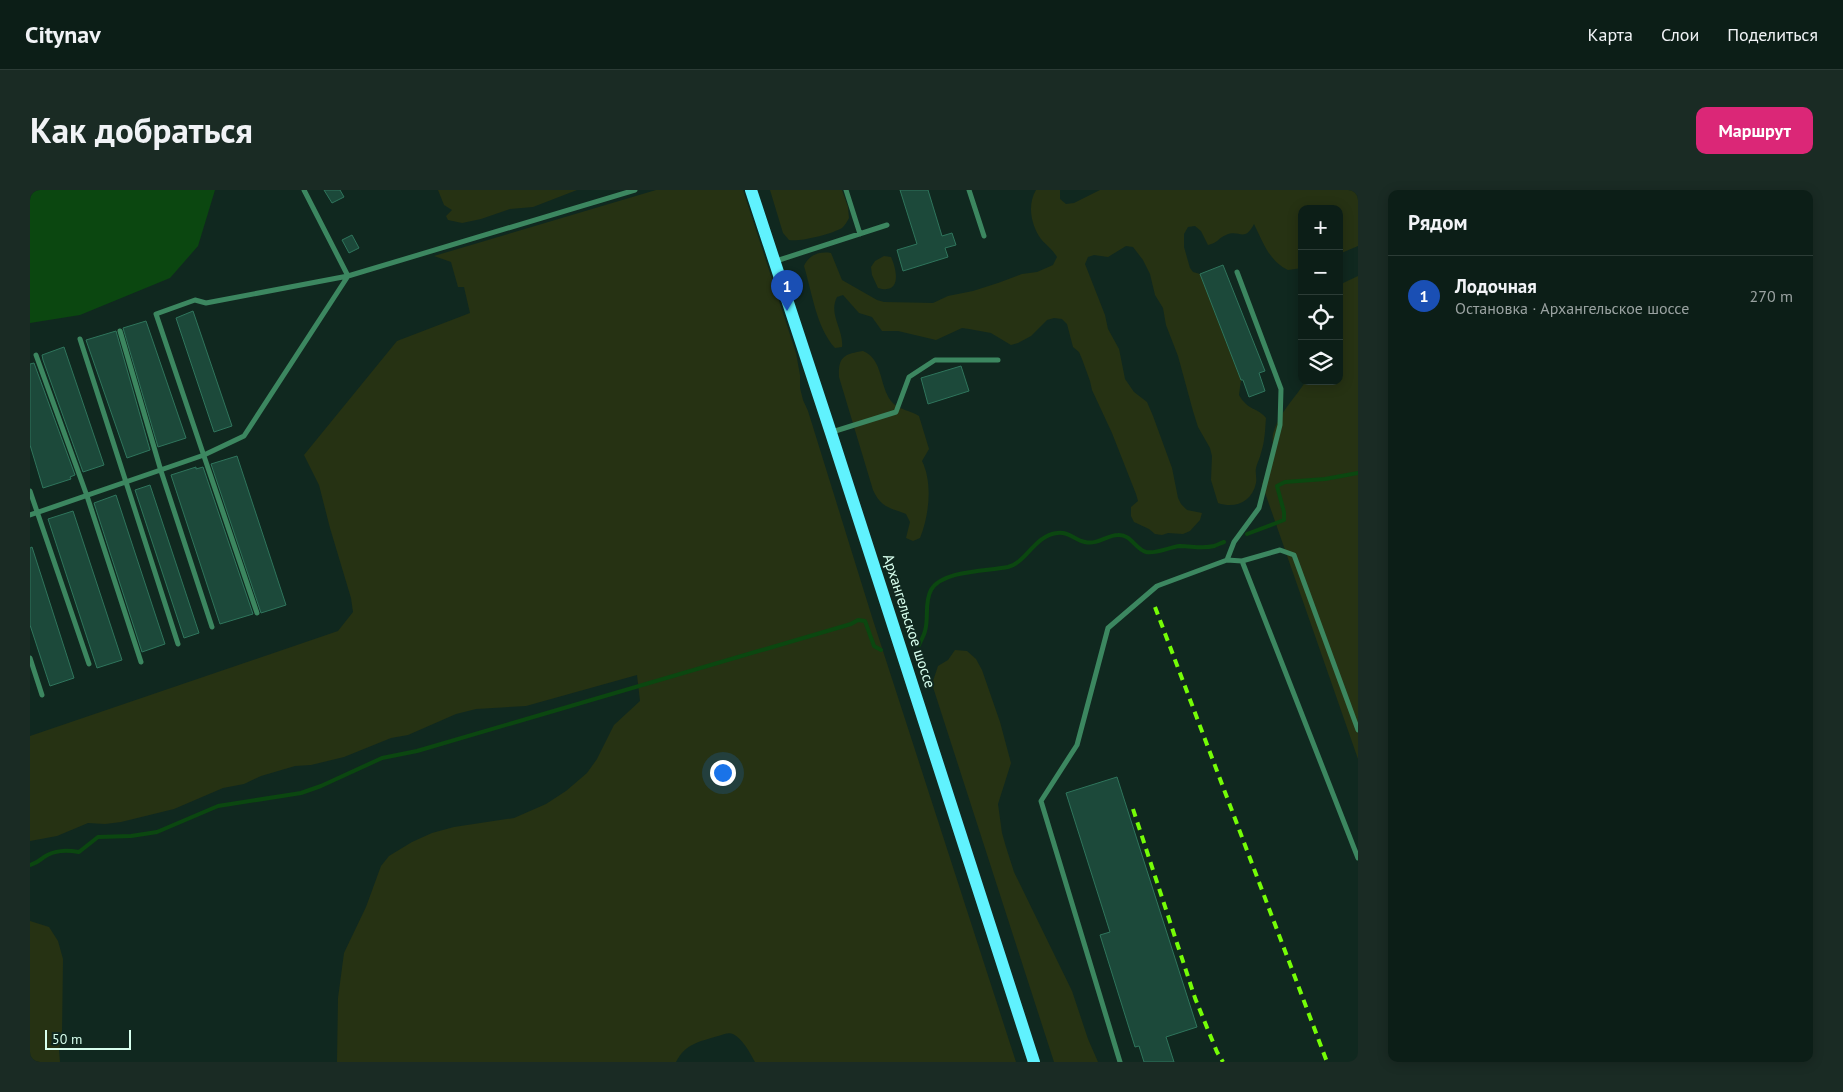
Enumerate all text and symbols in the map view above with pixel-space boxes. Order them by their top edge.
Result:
text: Citynav [25,19,101,50]
text: Карта [1588,23,1633,46]
text: Слои [1661,23,1699,46]
text: Поделиться [1727,23,1818,46]
text: Как добраться [30,107,253,153]
button: Маршрут [1696,107,1813,154]
map controls [1298,205,1343,385]
button: + [1298,205,1343,250]
text: Рядом [1408,209,1467,236]
button: − [1298,250,1343,295]
pin: 1 [771,270,803,311]
text: Лодочная [1455,274,1537,298]
text: 1 [1419,286,1429,306]
text: 270 m [1750,286,1793,306]
button: locate [1298,295,1343,340]
text: Остановка · Архангельское шоссе [1455,298,1689,318]
button: layers [1298,340,1343,385]
street label: Архангельское шоссе [879,551,940,690]
your location [710,760,736,786]
scale bar [45,1027,131,1050]
text: 50 m [52,1030,82,1048]

